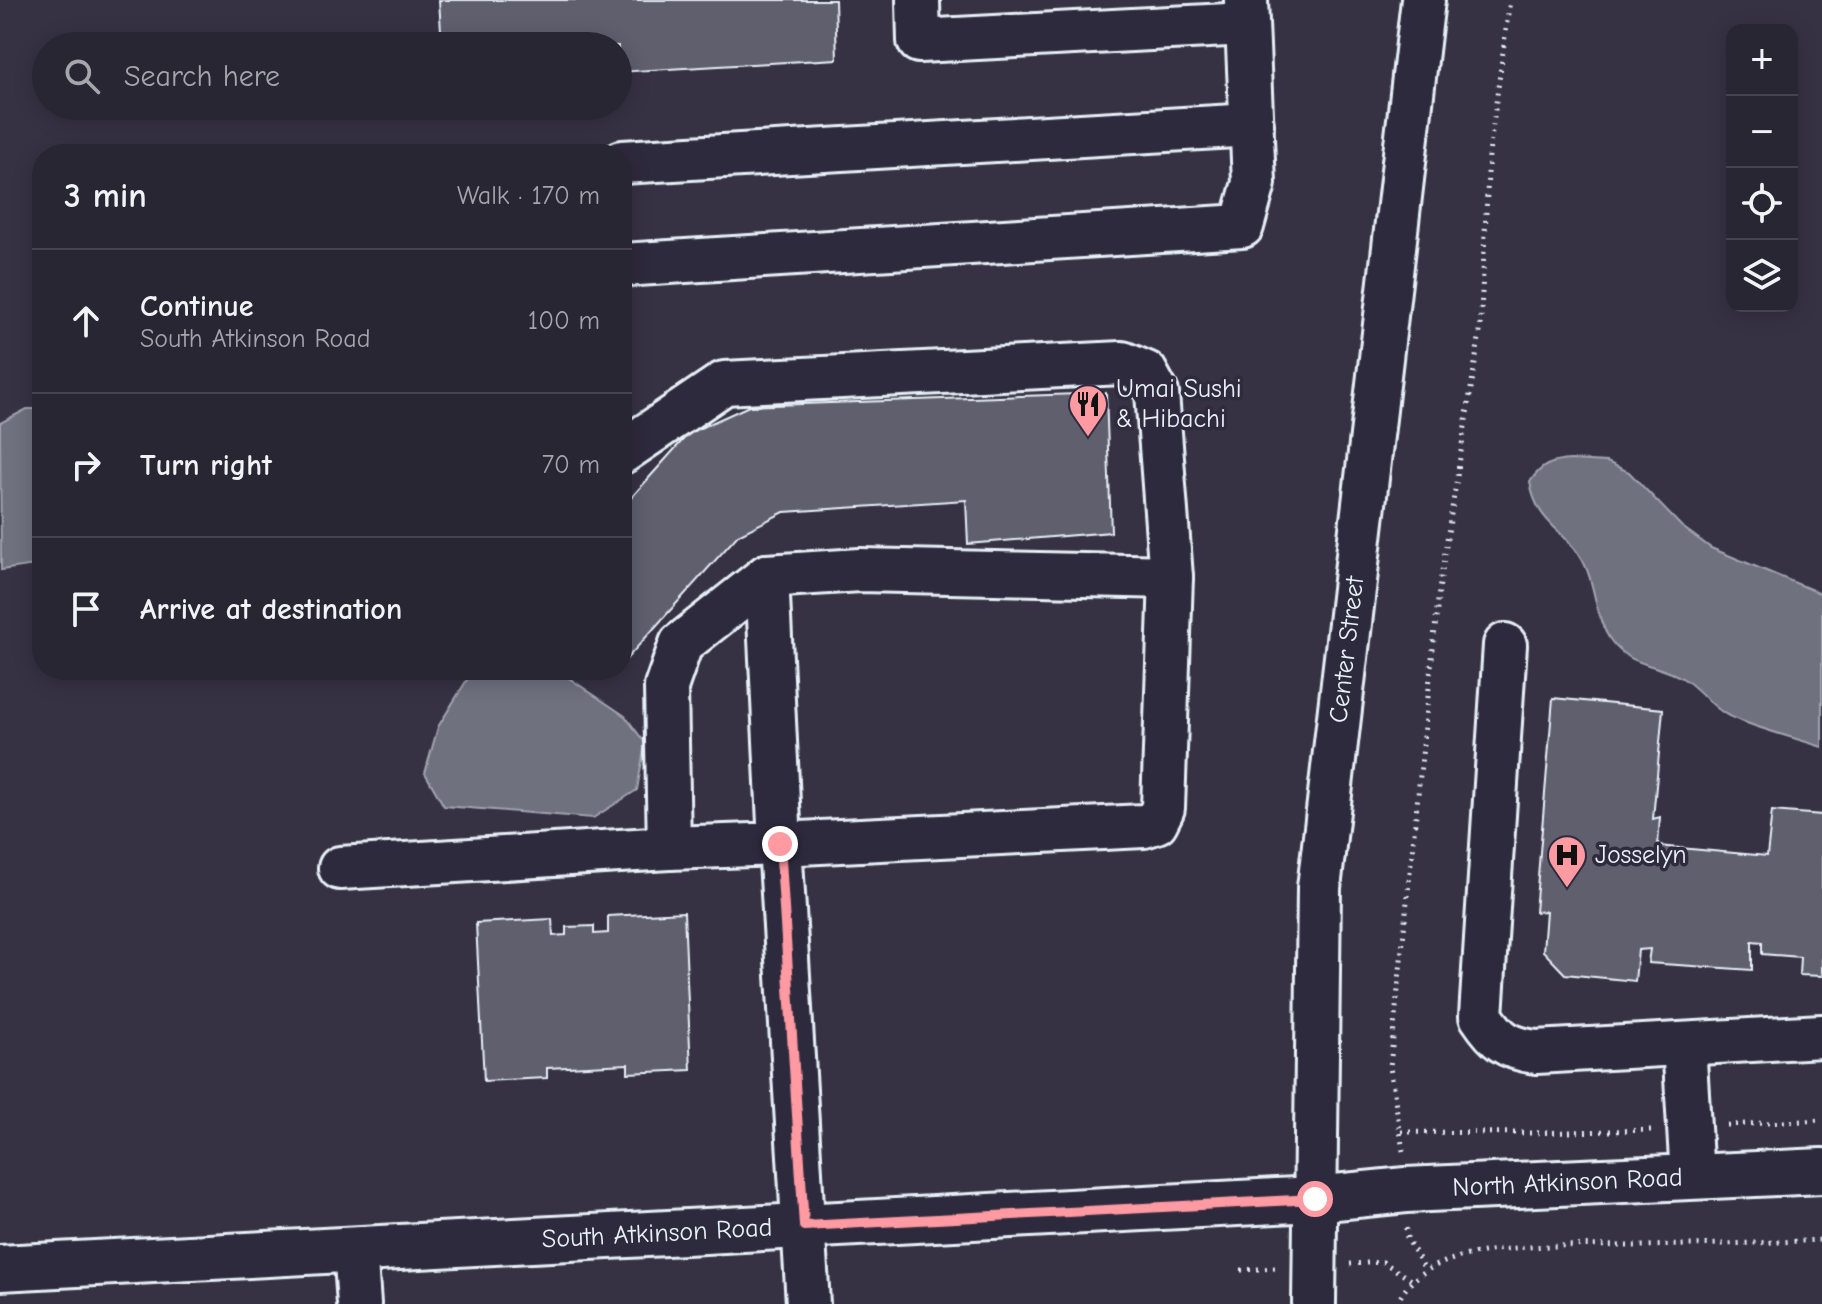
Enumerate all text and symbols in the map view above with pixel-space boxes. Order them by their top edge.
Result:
map controls [1726,24,1798,312]
button: + [1726,24,1798,96]
search box [32,32,632,120]
icon: search [60,54,104,98]
text: Search here [124,59,280,94]
button: − [1726,96,1798,168]
button: locate [1726,168,1798,240]
text: 3 min [64,176,147,216]
text: Walk · 170 m [457,181,600,211]
button: layers [1726,240,1798,312]
text: Continue [140,289,254,324]
icon: ahead [64,299,108,343]
text: 100 m [528,306,600,336]
text: South Atkinson Road [140,324,371,354]
place label: Umai Sushi & Hibachi [1116,374,1242,434]
restaurant icon: Umai Sushi & Hibachi [1067,383,1109,438]
icon: right [64,443,108,487]
text: Turn right [140,448,272,483]
text: 70 m [542,450,600,480]
street label: Center Street [1323,573,1371,725]
icon: arrive [64,587,108,631]
text: Arrive at destination [140,592,402,627]
route end [762,826,798,862]
hospital icon: Josselyn [1546,834,1588,889]
place label: Josselyn [1595,840,1687,870]
street label: North Atkinson Road [1452,1162,1683,1203]
route start [1297,1181,1333,1217]
street label: South Atkinson Road [541,1212,773,1255]

